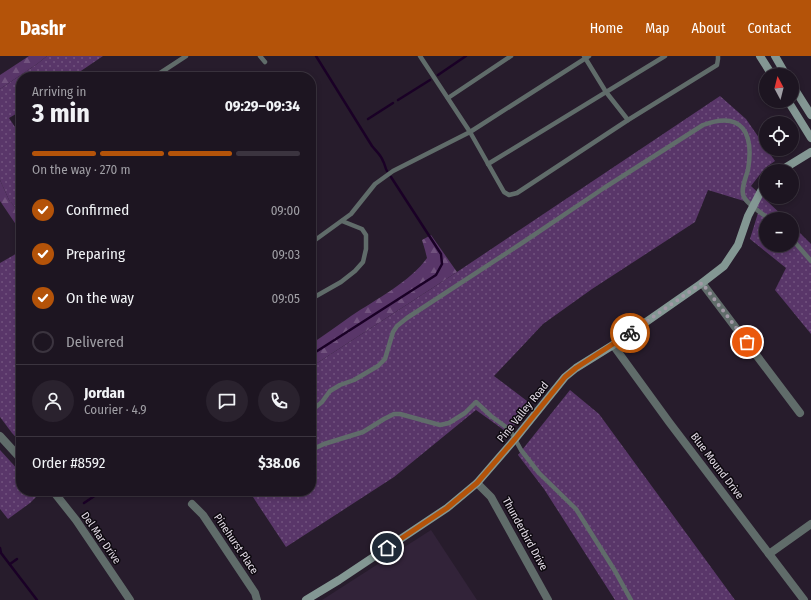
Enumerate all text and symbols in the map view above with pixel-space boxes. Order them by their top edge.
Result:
text: Dashr [20,17,66,40]
text: Home [590,20,623,37]
text: Map [645,20,669,37]
text: About [691,20,726,37]
text: Contact [748,20,791,37]
north arrow [759,68,799,108]
map controls [759,68,799,252]
text: Arriving in [32,84,86,99]
text: 09:29–09:34 [225,97,300,115]
text: 3 min [32,98,90,129]
button: locate [759,116,799,156]
text: On the way · 270 m [32,162,130,177]
button: + [759,164,799,204]
icon: check [32,199,54,221]
text: Confirmed [66,201,129,219]
text: 09:00 [271,203,300,218]
button: − [759,212,799,252]
icon: check [32,243,54,265]
text: Preparing [66,245,125,263]
text: 09:03 [272,247,300,262]
icon: check [32,287,54,309]
text: On the way [66,289,134,307]
text: 09:05 [272,291,300,306]
courier [610,313,650,353]
icon: bike [619,322,641,344]
pin [730,325,764,359]
icon: bag [736,331,758,353]
text: Delivered [66,333,124,351]
street label: Pine Valley Road [495,379,551,445]
button: person [32,380,74,422]
button: chat [206,380,248,422]
button: phone [258,380,300,422]
text: Jordan [84,384,125,402]
text: Courier · 4.9 [84,402,147,417]
street label: Blue Mound Drive [688,430,746,502]
text: Order #8592 [32,454,105,472]
text: $38.06 [258,454,300,472]
street label: Thunderbird Drive [500,495,550,573]
street label: Del Mar Drive [78,510,124,566]
street label: Pinehurst Place [211,511,261,577]
pin [370,531,404,565]
icon: home [376,537,398,559]

